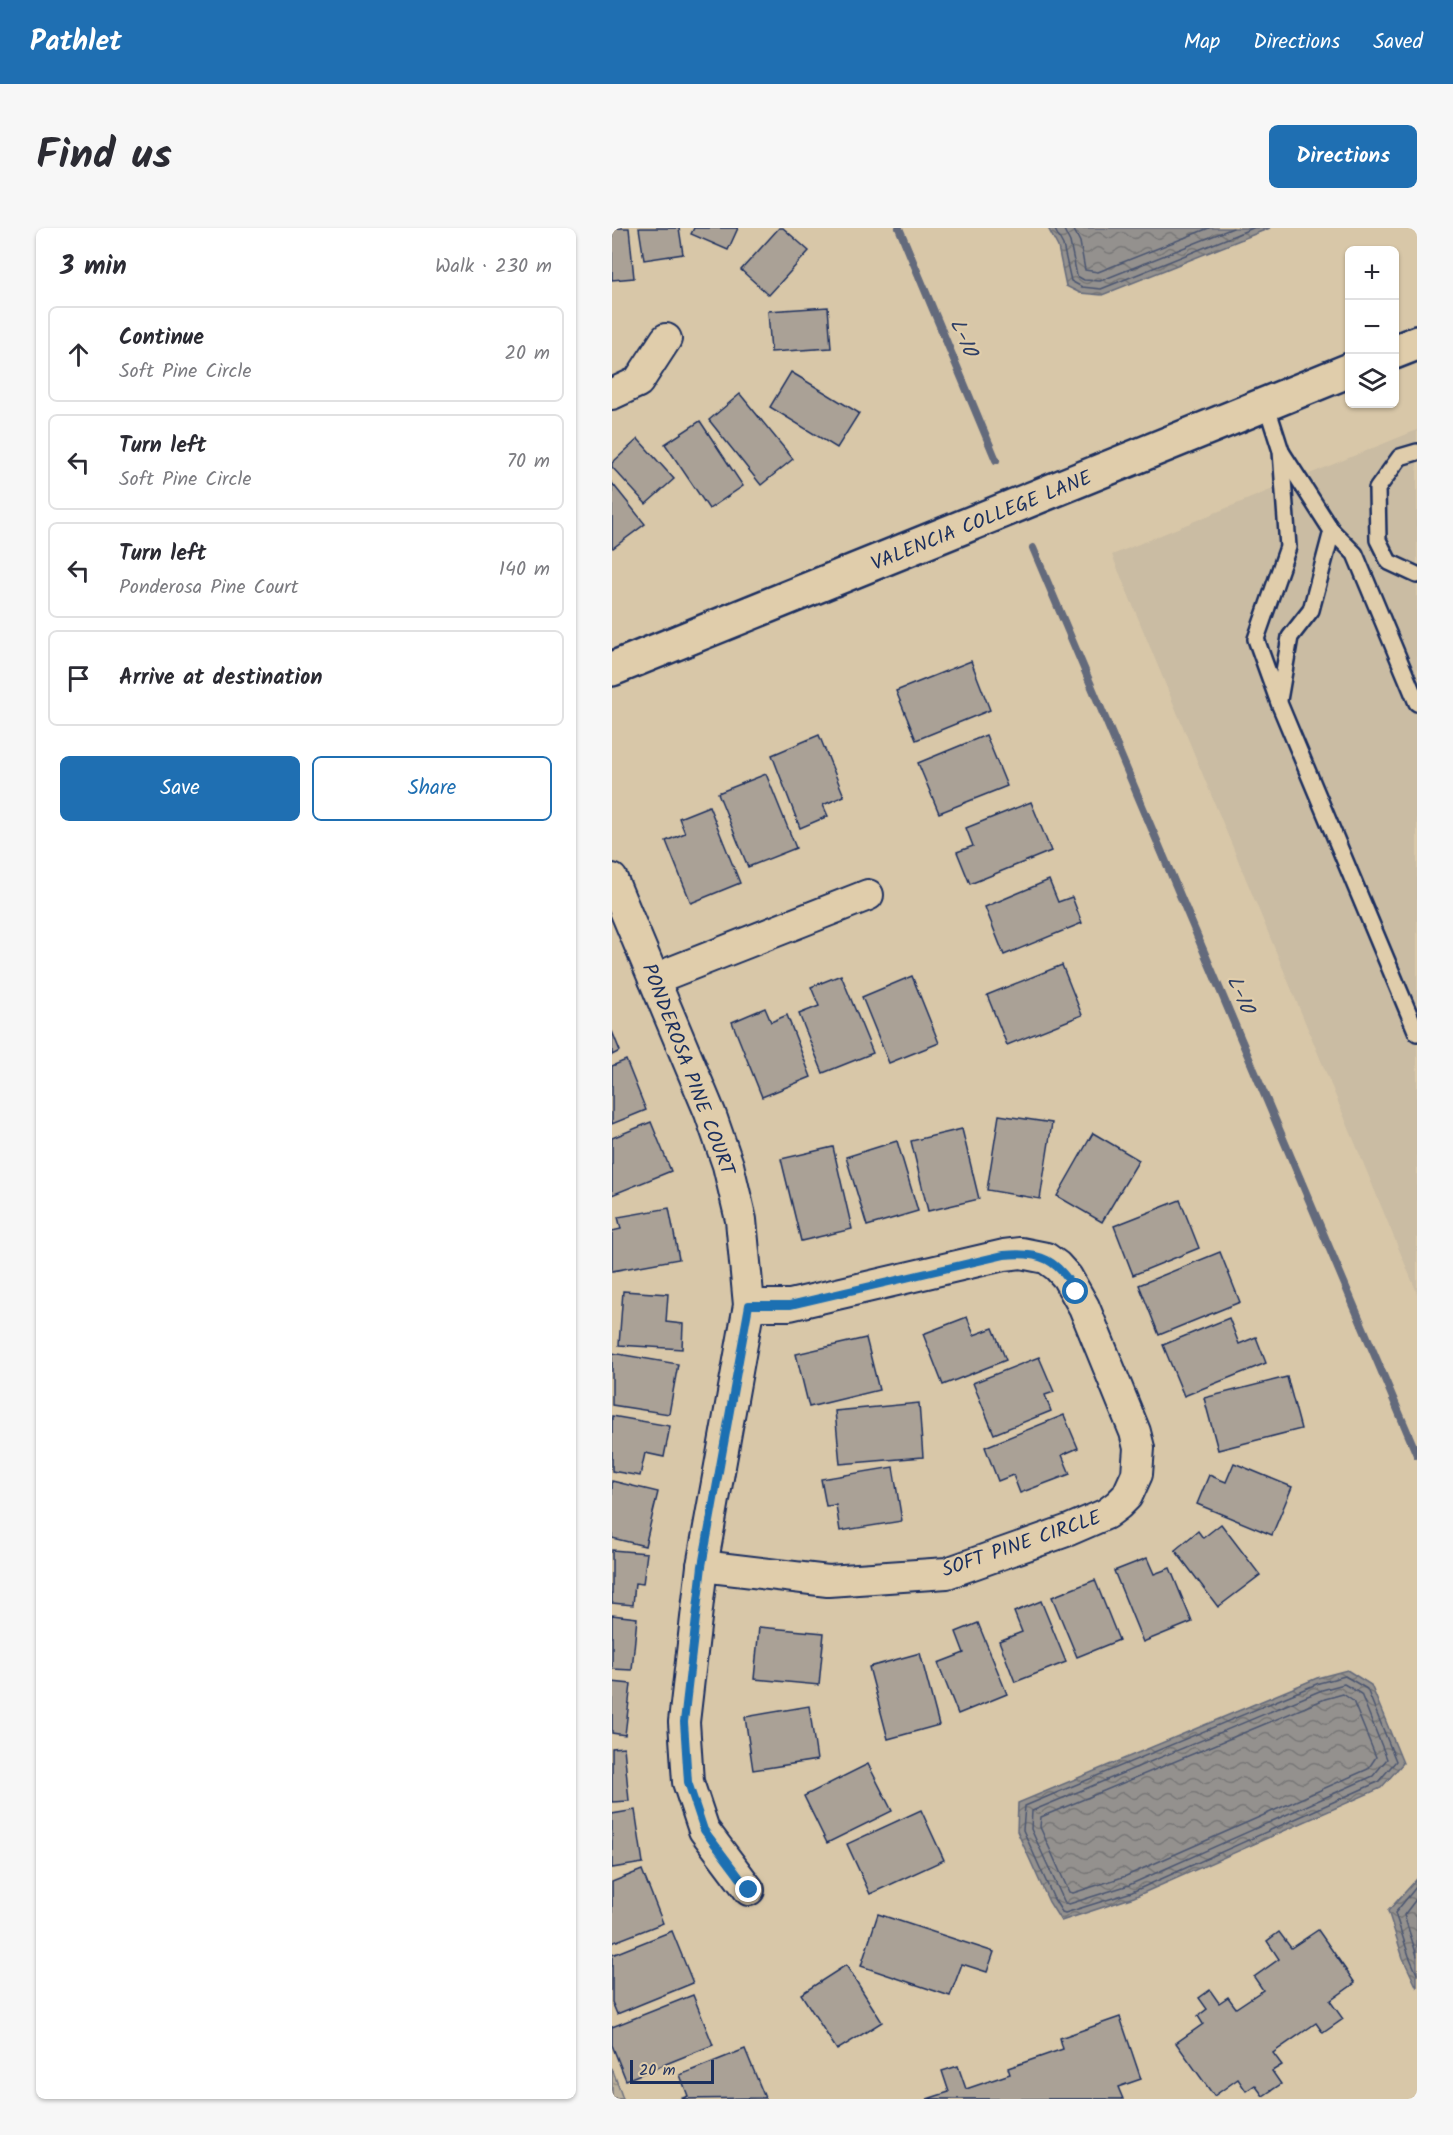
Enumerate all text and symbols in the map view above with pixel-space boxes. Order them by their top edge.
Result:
text: Pathlet [30,20,122,65]
text: Map [1184,26,1220,59]
text: Directions [1253,26,1340,59]
text: Saved [1373,26,1423,59]
text: Find us [36,123,172,190]
button: Directions [1269,125,1417,188]
text: 3 min [60,246,127,288]
map controls [1345,246,1399,408]
button: + [1345,246,1399,300]
text: Walk · 230 m [435,251,552,283]
button: − [1345,300,1399,354]
water label: L-10 [940,314,987,365]
text: Continue [119,321,204,356]
icon: ahead [62,338,95,371]
text: 20 m [504,338,550,370]
button: layers [1345,354,1399,408]
text: Soft Pine Circle [119,356,251,388]
text: Turn left [119,429,206,464]
icon: left [62,446,95,479]
text: 70 m [507,446,550,478]
street label: VALENCIA COLLEGE LANE [867,462,1098,581]
text: Soft Pine Circle [119,464,251,496]
text: Turn left [119,537,206,572]
icon: left [62,554,95,587]
text: 140 m [499,554,550,586]
text: Ponderosa Pine Court [119,572,298,604]
text: Arrive at destination [119,661,322,696]
icon: arrive [62,662,95,695]
button: Save [60,756,300,821]
button: Share [312,756,552,821]
street label: PONDEROSA PINE COURT [632,959,743,1183]
water label: L-10 [1217,971,1264,1022]
route start [1062,1278,1088,1304]
street label: SOFT PINE CIRCLE [938,1502,1107,1587]
route end [735,1876,761,1902]
scale bar [630,2057,714,2084]
text: 20 m [639,2058,675,2083]

